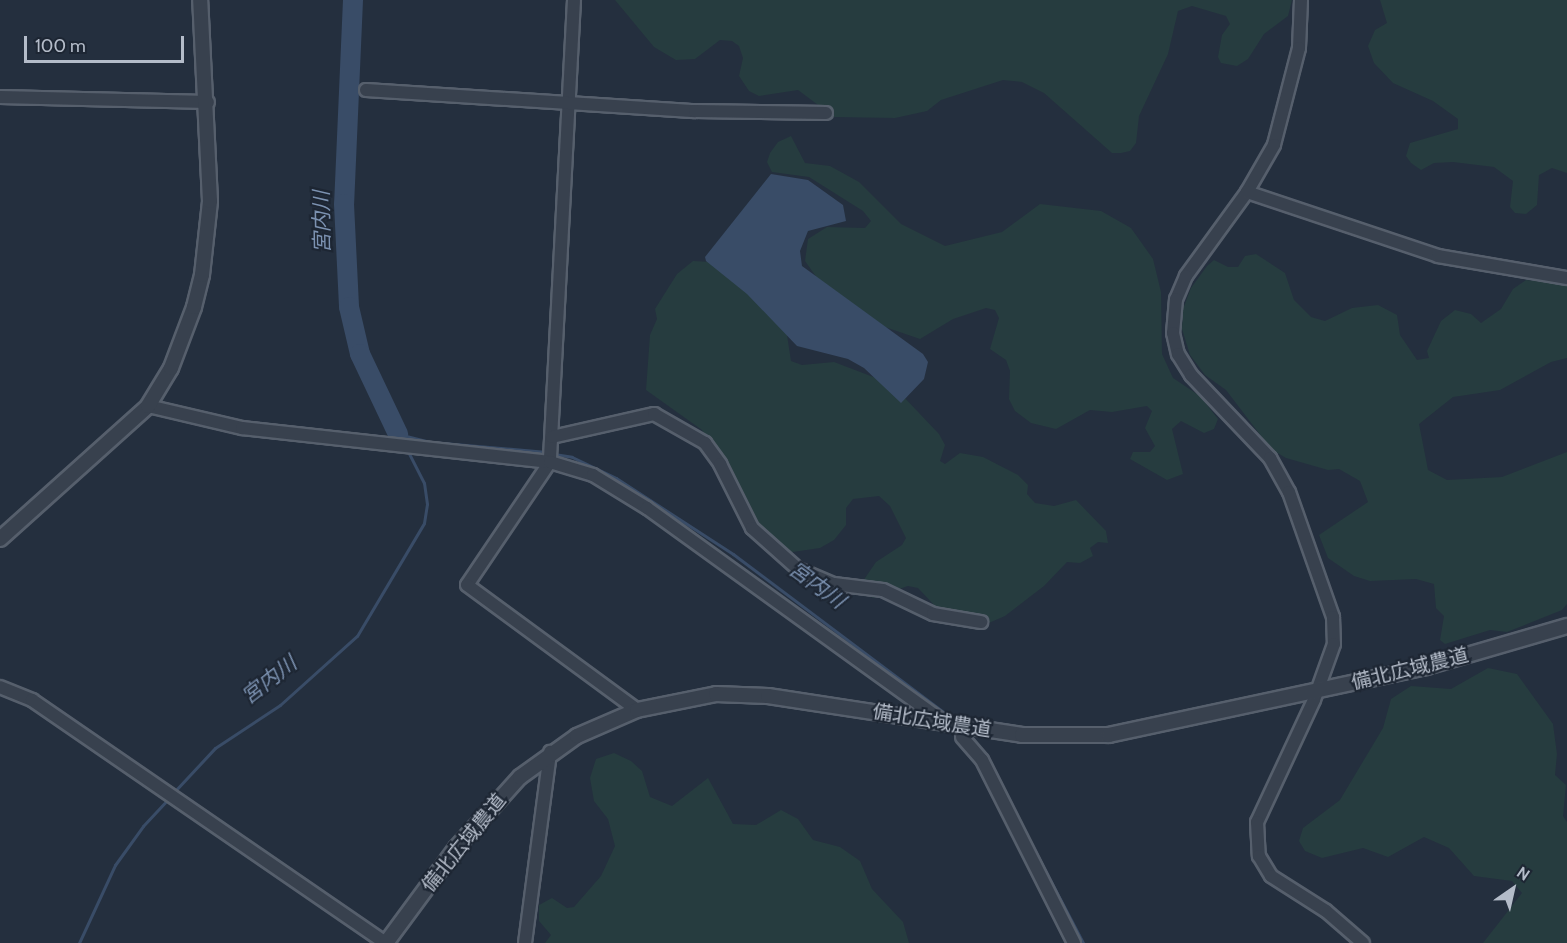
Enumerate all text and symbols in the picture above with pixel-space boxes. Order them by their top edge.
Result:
scale bar [27,24,188,62]
text: 100 m [35,35,86,57]
water label: 宮内川 [309,190,335,254]
water label: 宮内川 [784,556,850,614]
street label: 備北広域農道 [1349,643,1471,695]
water label: 宮内川 [236,651,302,709]
street label: 備北広域農道 [871,700,993,742]
street label: 備北広域農道 [417,789,511,897]
north arrow [1483,859,1543,919]
text: N [1513,863,1533,885]

